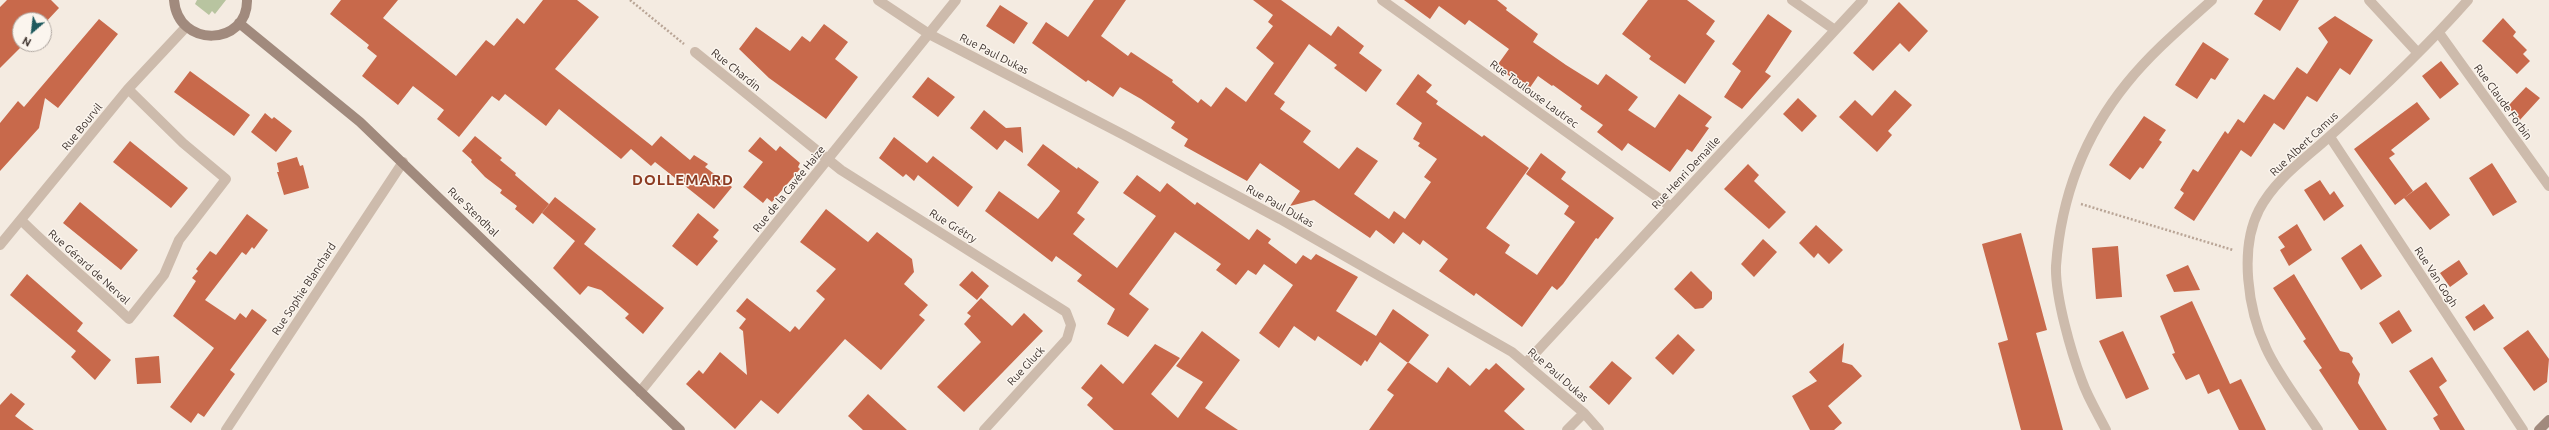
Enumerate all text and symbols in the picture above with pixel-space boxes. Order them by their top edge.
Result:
north arrow [12,12,52,52]
street label: Rue Paul Dukas [957,31,1031,77]
text: N [20,34,33,49]
street label: Rue Chardin [709,46,763,94]
street label: Rue Toulouse Lautrec [1487,57,1581,131]
street label: Rue Claude Forbin [2471,62,2535,142]
street label: Rue Bourvil [59,101,105,153]
street label: Rue Albert Camus [2267,109,2341,179]
street label: Rue Henri Demaille [1649,134,1723,212]
street label: Rue de la Cavée Haize [750,143,828,235]
district label: DOLLEMARD [632,171,734,189]
street label: Rue Paul Dukas [1244,182,1316,230]
street label: Rue Stendhal [445,185,501,239]
street label: Rue Grétry [927,206,979,246]
street label: Rue Gérard de Nerval [45,227,133,307]
street label: Rue Sophie Blanchard [269,240,339,338]
street label: Rue Van Gogh [2412,244,2460,310]
street label: Rue Gluck [1005,344,1047,388]
street label: Rue Paul Dukas [1525,345,1591,405]

